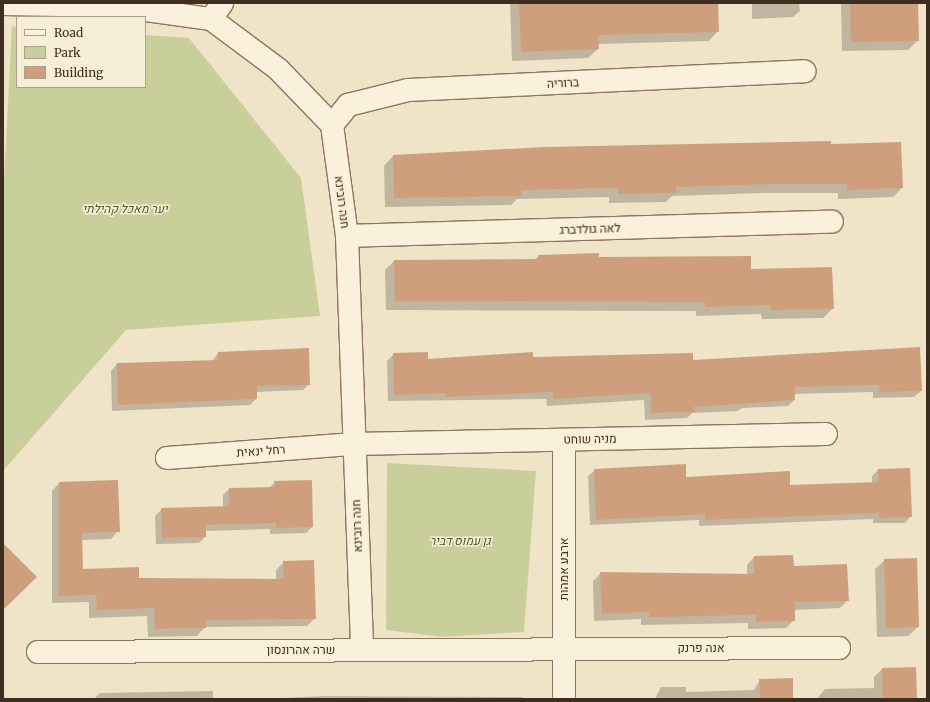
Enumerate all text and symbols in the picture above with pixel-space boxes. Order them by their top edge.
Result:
legend [16,16,146,88]
text: Road [54,25,83,40]
text: Park [54,45,81,60]
text: Building [54,65,103,80]
street label: ברוריה [546,75,580,91]
street label: חנה רובינא [332,175,352,229]
park label: יער מאכל קהילתי [82,202,168,216]
street label: לאה גולדברג [559,221,621,237]
street label: מניה שוחט [563,431,617,447]
street label: רחל ינאית [236,442,286,460]
street label: חנה רובינא [349,499,365,553]
park label: גן עמוס דביר [429,534,491,548]
street label: ארבע אמהות [557,537,571,601]
street label: אנה פרנק [677,641,725,655]
street label: שרה אהרונסון [267,643,335,657]

